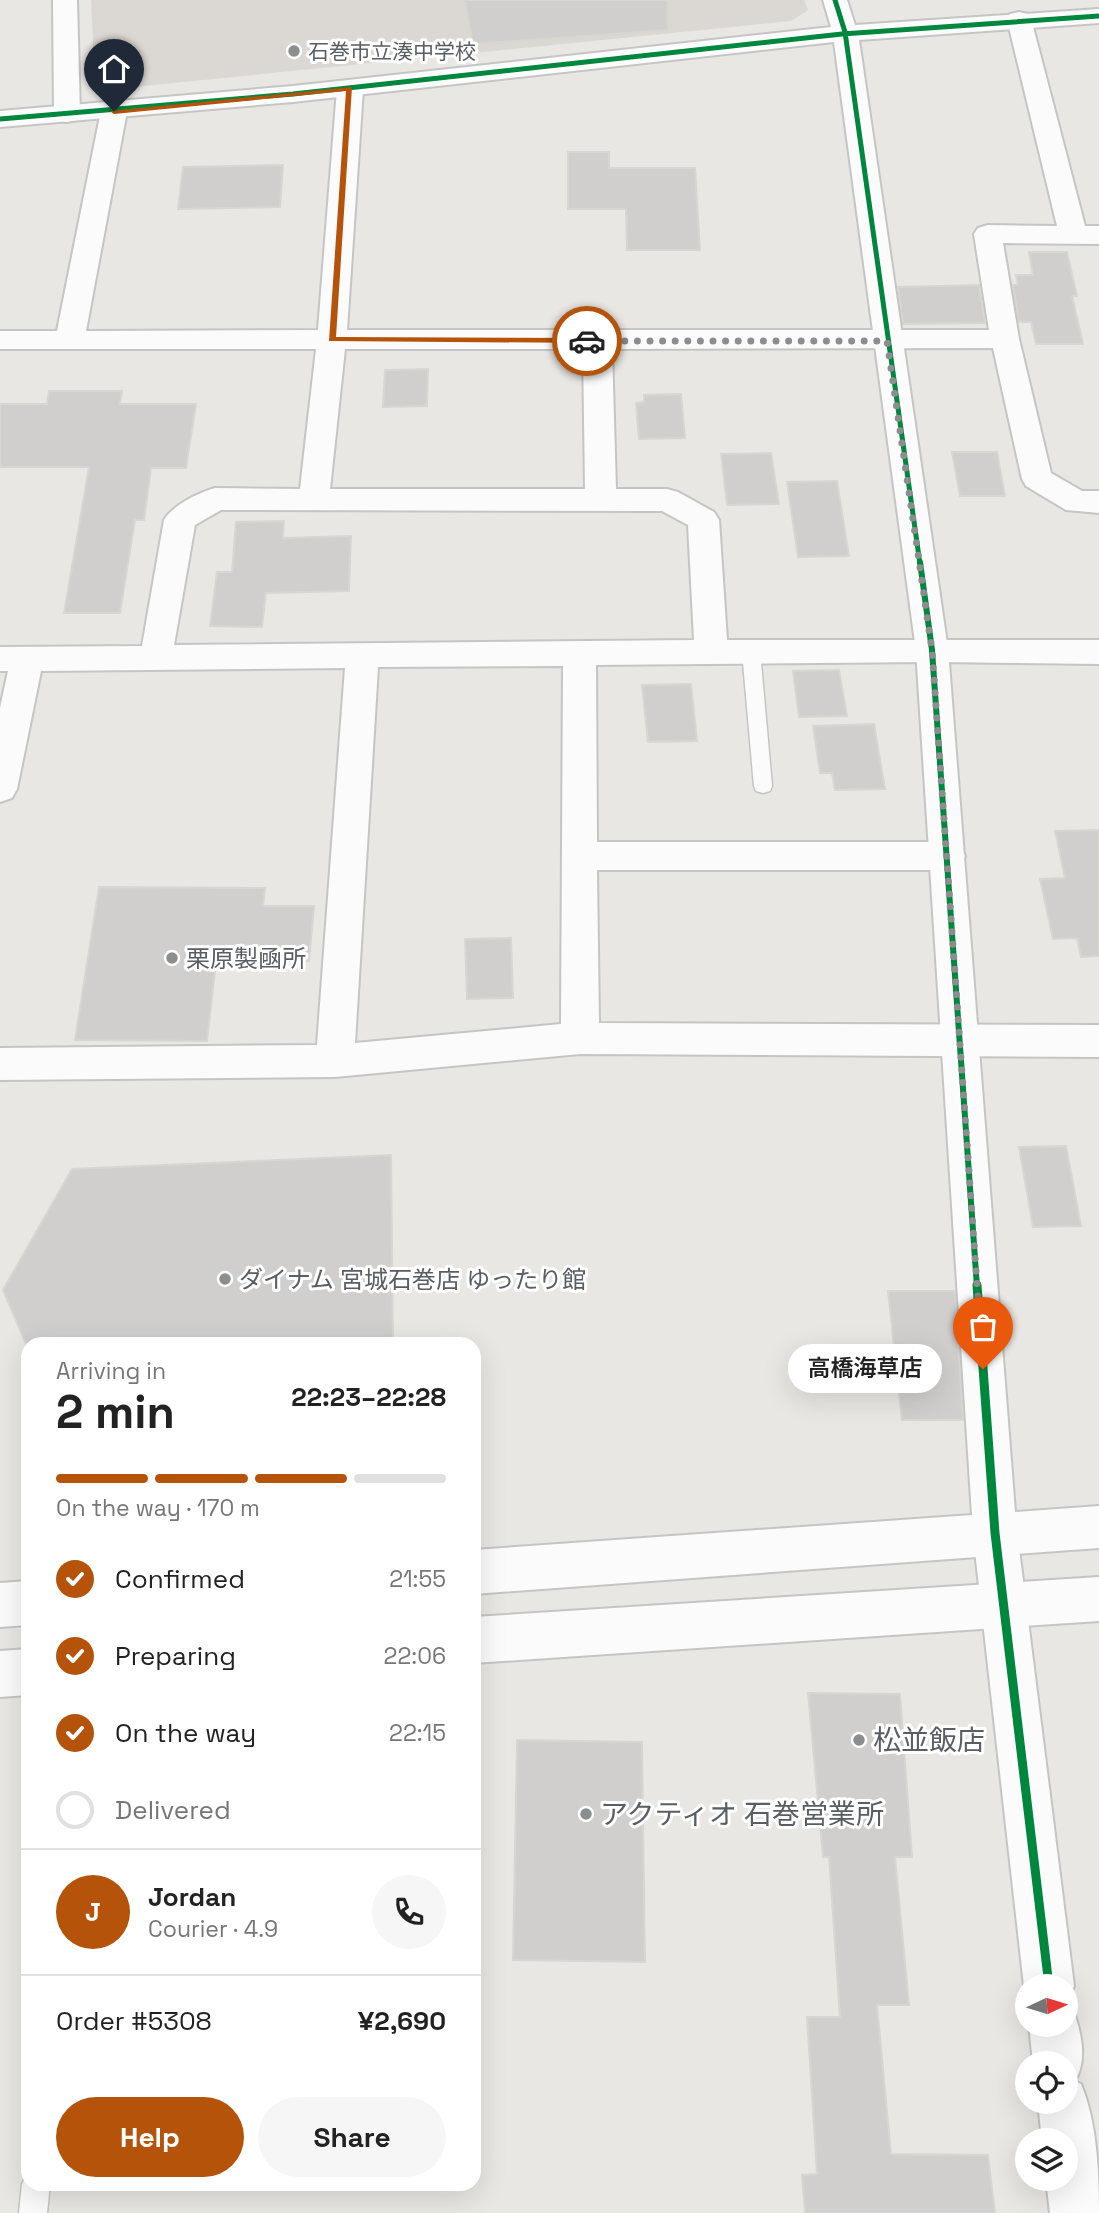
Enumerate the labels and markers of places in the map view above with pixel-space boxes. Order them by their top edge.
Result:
place label: 石巻市立湊中学校 [308,38,476,65]
pin [84,39,144,111]
marker: 石巻市立湊中学校 [286,43,302,59]
place label: 栗原製凾所 [186,943,306,974]
marker: 栗原製凾所 [164,950,180,966]
place label: ダイナム 宮城石巻店 ゆったり館 [239,1264,586,1295]
marker: ダイナム 宮城石巻店 ゆったり館 [217,1271,233,1287]
pin [953,1297,1013,1369]
callout: 高橋海草店 [787,1344,941,1394]
place label: 松並飯店 [873,1722,985,1758]
marker: 松並飯店 [851,1732,867,1748]
place label: アクティオ 石巻営業所 [600,1796,884,1832]
marker: アクティオ 石巻営業所 [578,1806,594,1822]

